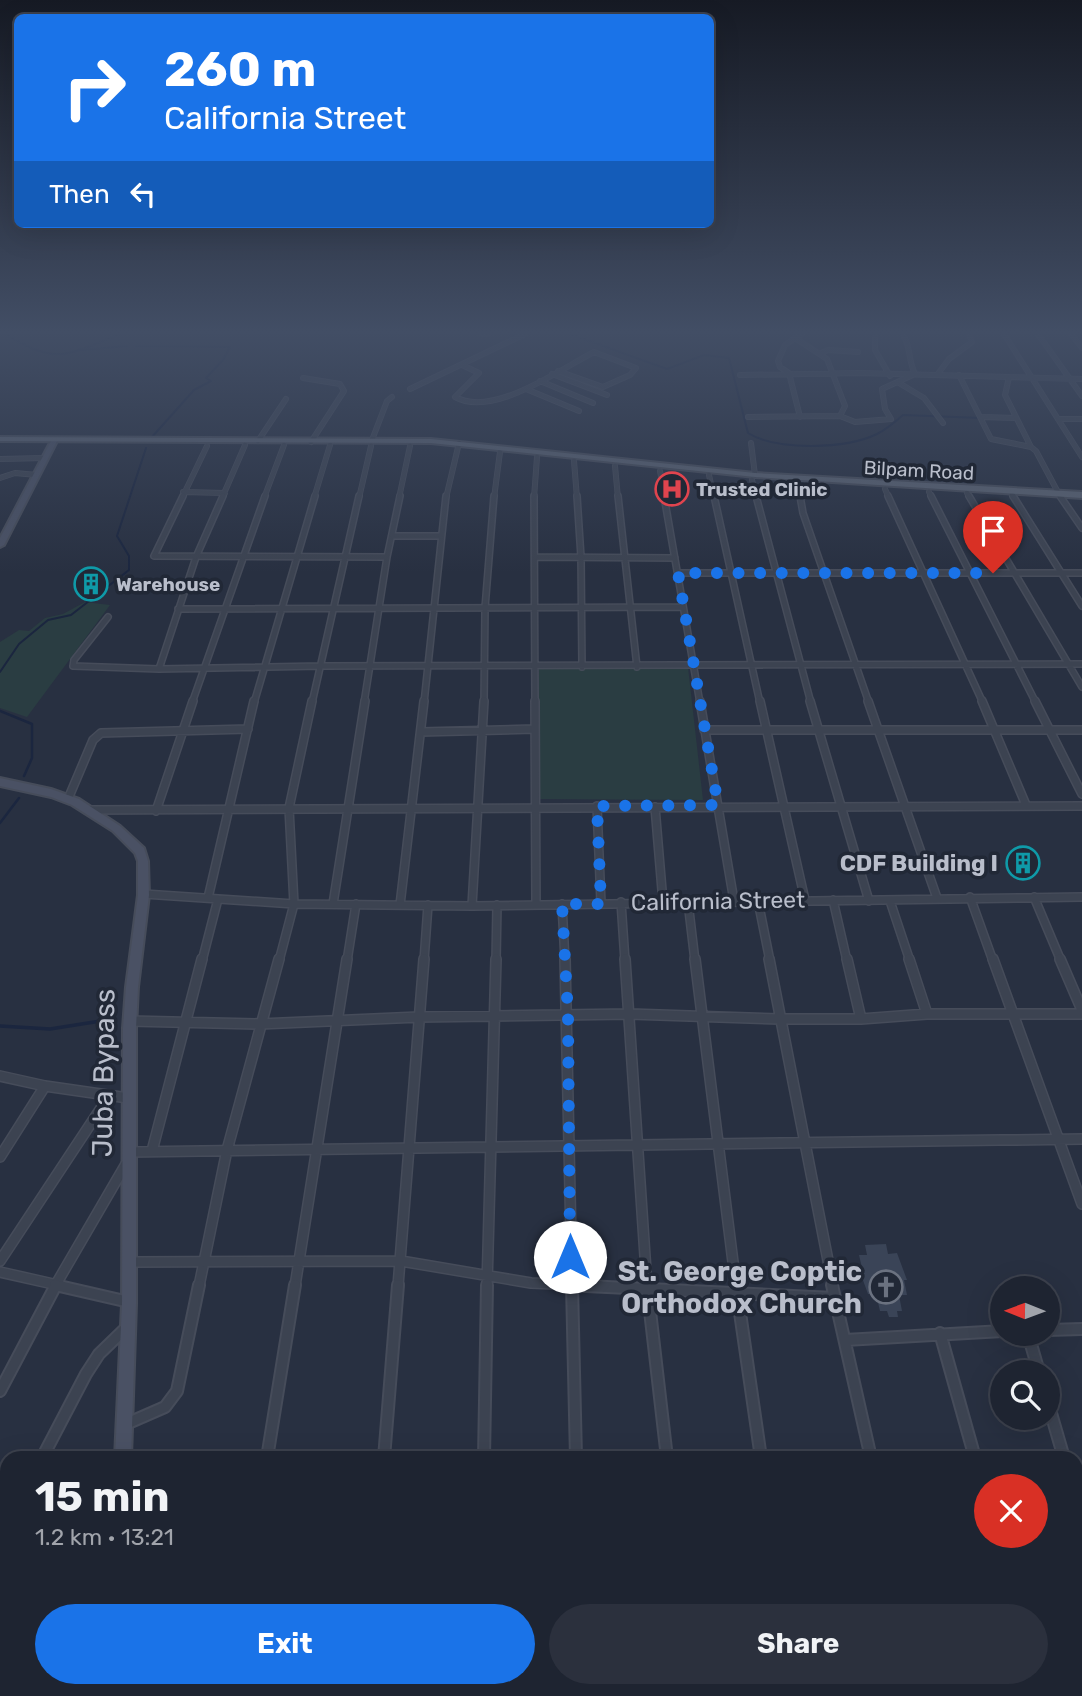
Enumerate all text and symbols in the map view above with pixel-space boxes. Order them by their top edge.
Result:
text: 260 m [164,40,316,98]
icon: right [49,42,140,133]
text: California Street [164,99,406,137]
icon: left [124,175,162,213]
text: Then [49,179,110,210]
street label: Bilpam Road [863,456,975,485]
hospital icon: Trusted Clinic [653,470,691,508]
place label: Trusted Clinic [696,478,828,501]
pin [963,501,1023,573]
icon: arrive [974,512,1012,550]
building icon: Warehouse [72,565,110,603]
place label: Warehouse [116,573,220,596]
building icon: CDF Building I [1004,844,1042,882]
place label: CDF Building I [840,849,998,877]
street label: California Street [631,885,805,917]
street label: Juba Bypass [86,989,121,1157]
position arrow [533,1220,607,1294]
place label: St. George Coptic Orthodox Church [618,1255,862,1320]
church icon: St. George Coptic Orthodox Church [867,1268,905,1306]
north arrow [990,1276,1060,1346]
map controls [990,1276,1060,1430]
button: search [990,1360,1060,1430]
text: 15 min [35,1472,169,1522]
button: close [974,1474,1048,1548]
text: 1.2 km · 13:21 [35,1523,174,1551]
button: Exit [35,1604,535,1684]
button: Share [549,1604,1048,1684]

